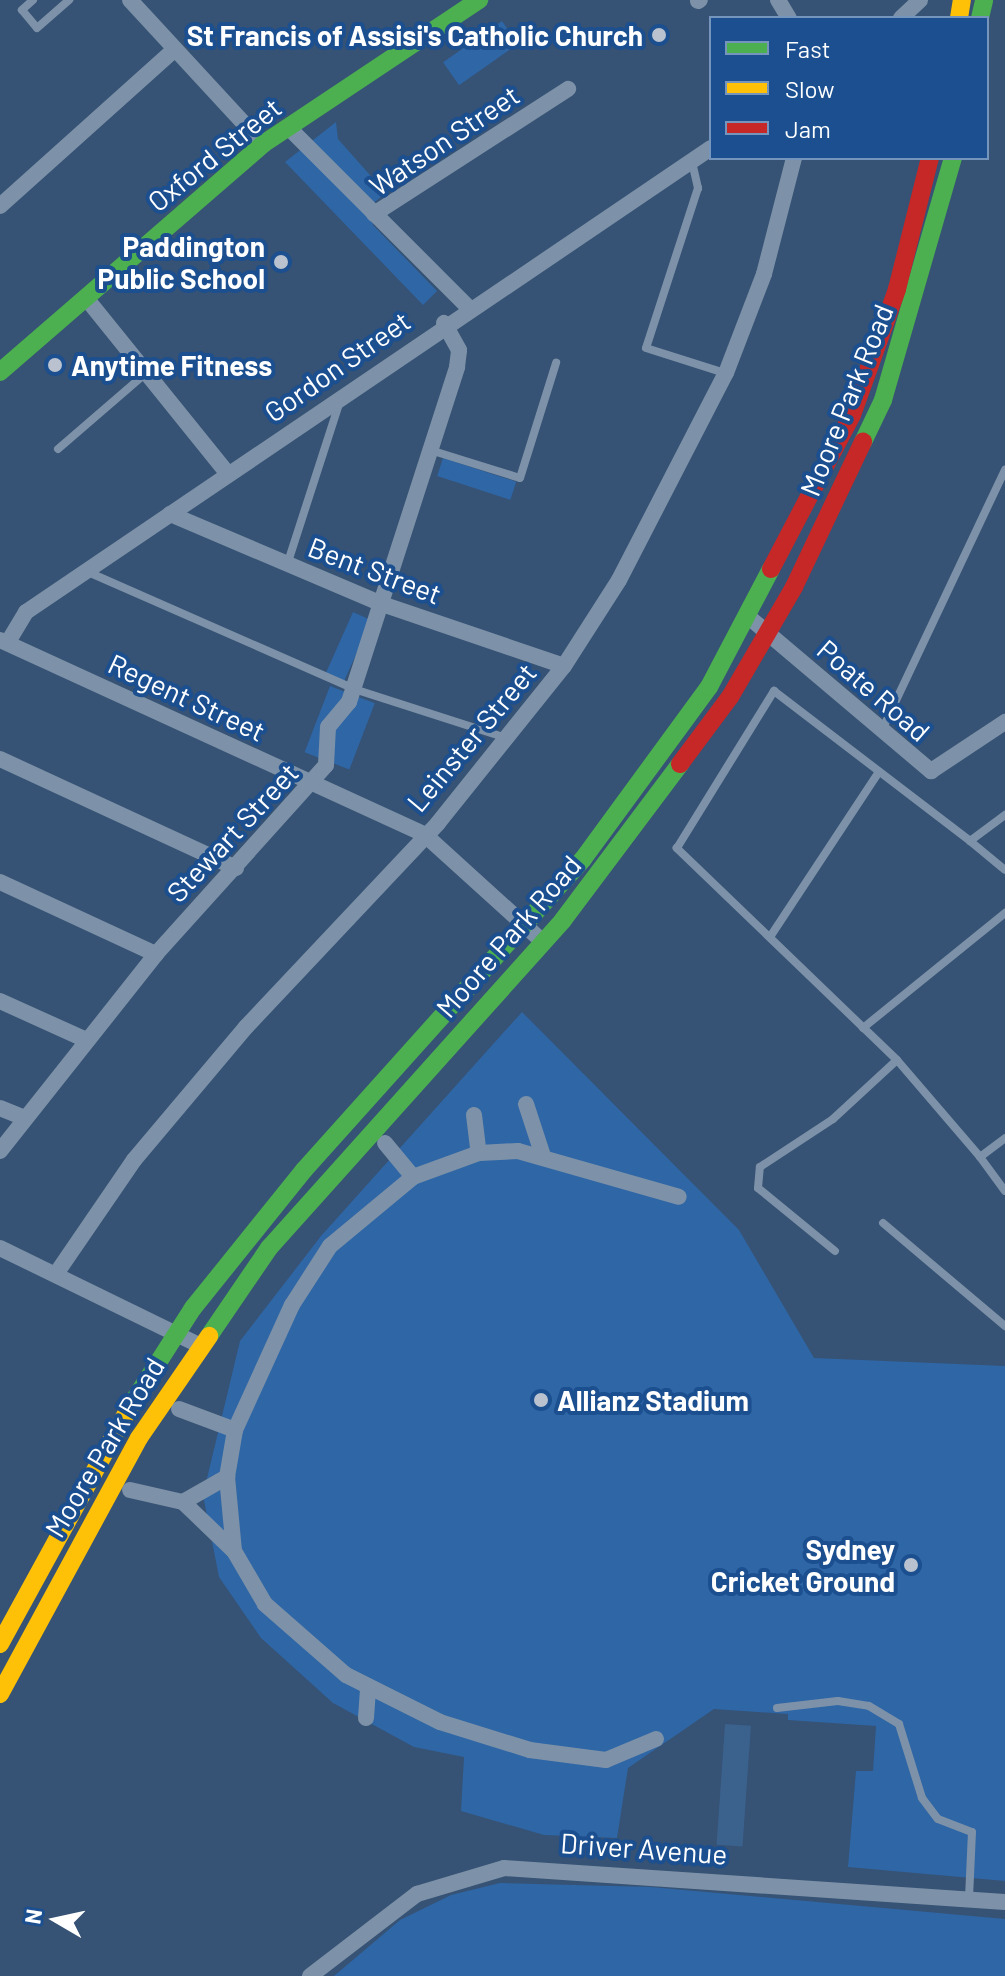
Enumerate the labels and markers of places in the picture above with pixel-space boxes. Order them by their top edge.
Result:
place label: St Francis of Assisi's Catholic Church [187,18,643,52]
marker: St Francis of Assisi's Catholic Church [650,26,668,44]
place label: Paddington Public School [98,229,265,295]
marker: Paddington Public School [272,253,290,271]
place label: Anytime Fitness [71,348,272,382]
marker: Anytime Fitness [46,356,64,374]
place label: Allianz Stadium [557,1383,749,1417]
marker: Allianz Stadium [532,1391,550,1409]
place label: Sydney Cricket Ground [711,1532,895,1598]
marker: Sydney Cricket Ground [902,1556,920,1574]

